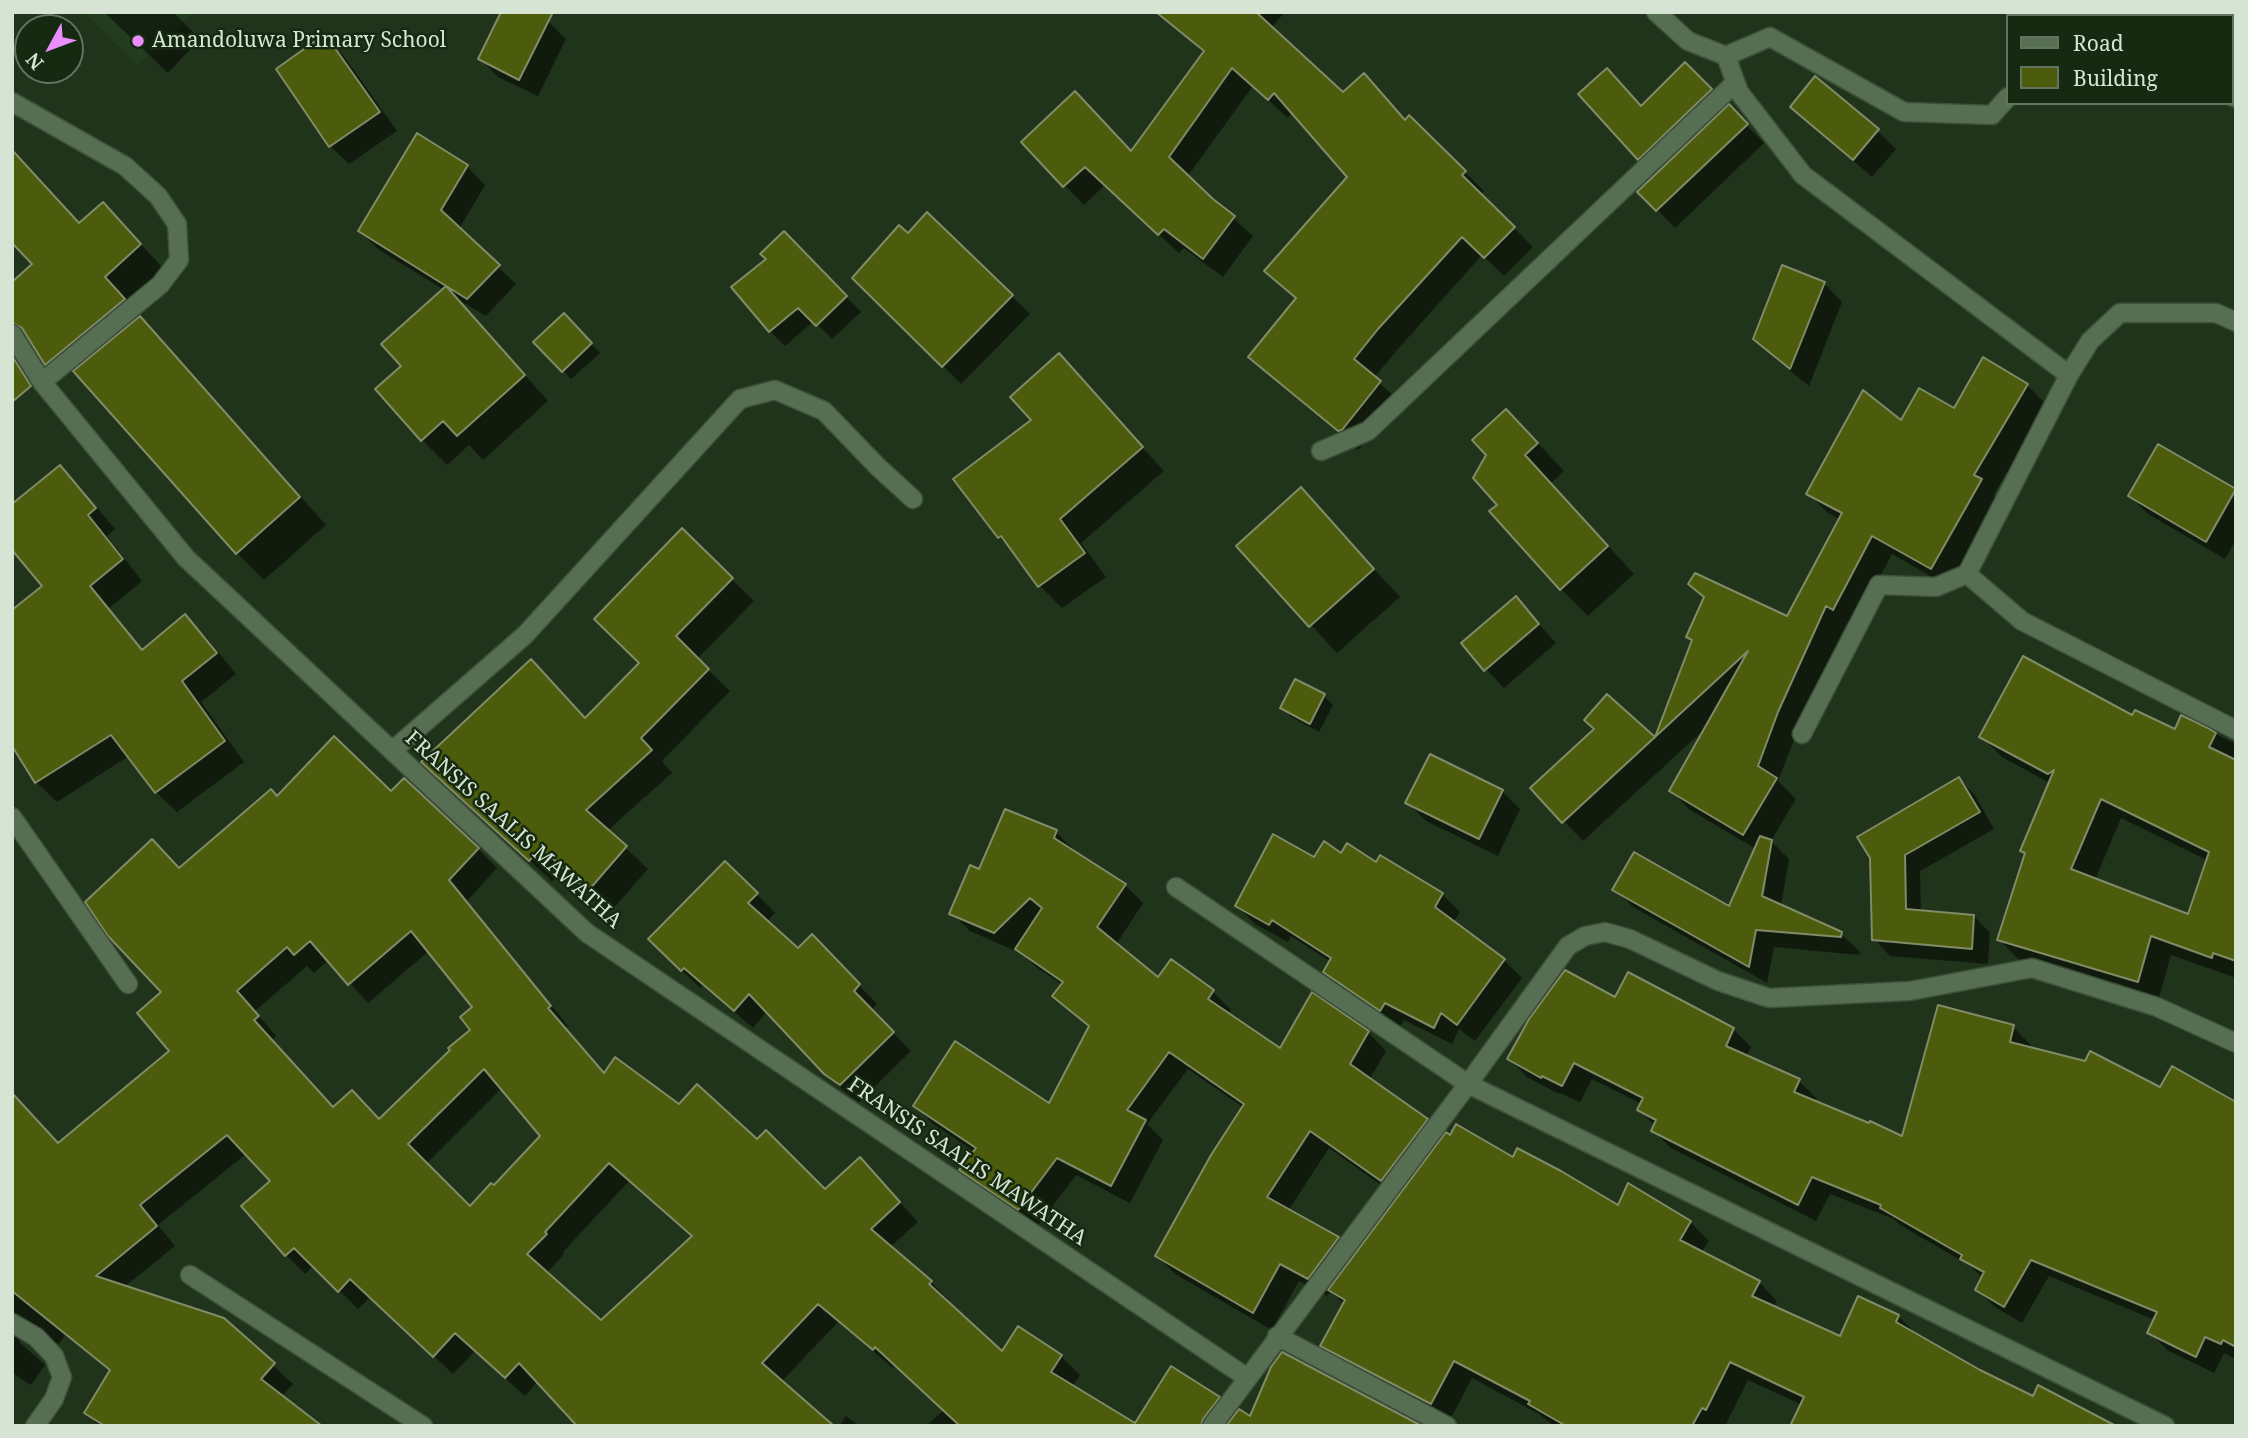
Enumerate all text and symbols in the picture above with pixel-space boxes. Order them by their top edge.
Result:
north arrow [14,14,84,84]
legend [2007,14,2234,105]
place label: Amandoluwa Primary School [152,28,446,54]
text: Road [2073,29,2124,57]
marker: Amandoluwa Primary School [130,33,146,49]
text: N [20,47,49,76]
text: Building [2073,64,2158,92]
street label: FRANSIS SAALIS MAWATHA [400,726,626,934]
street label: FRANSIS SAALIS MAWATHA [843,1073,1091,1251]

